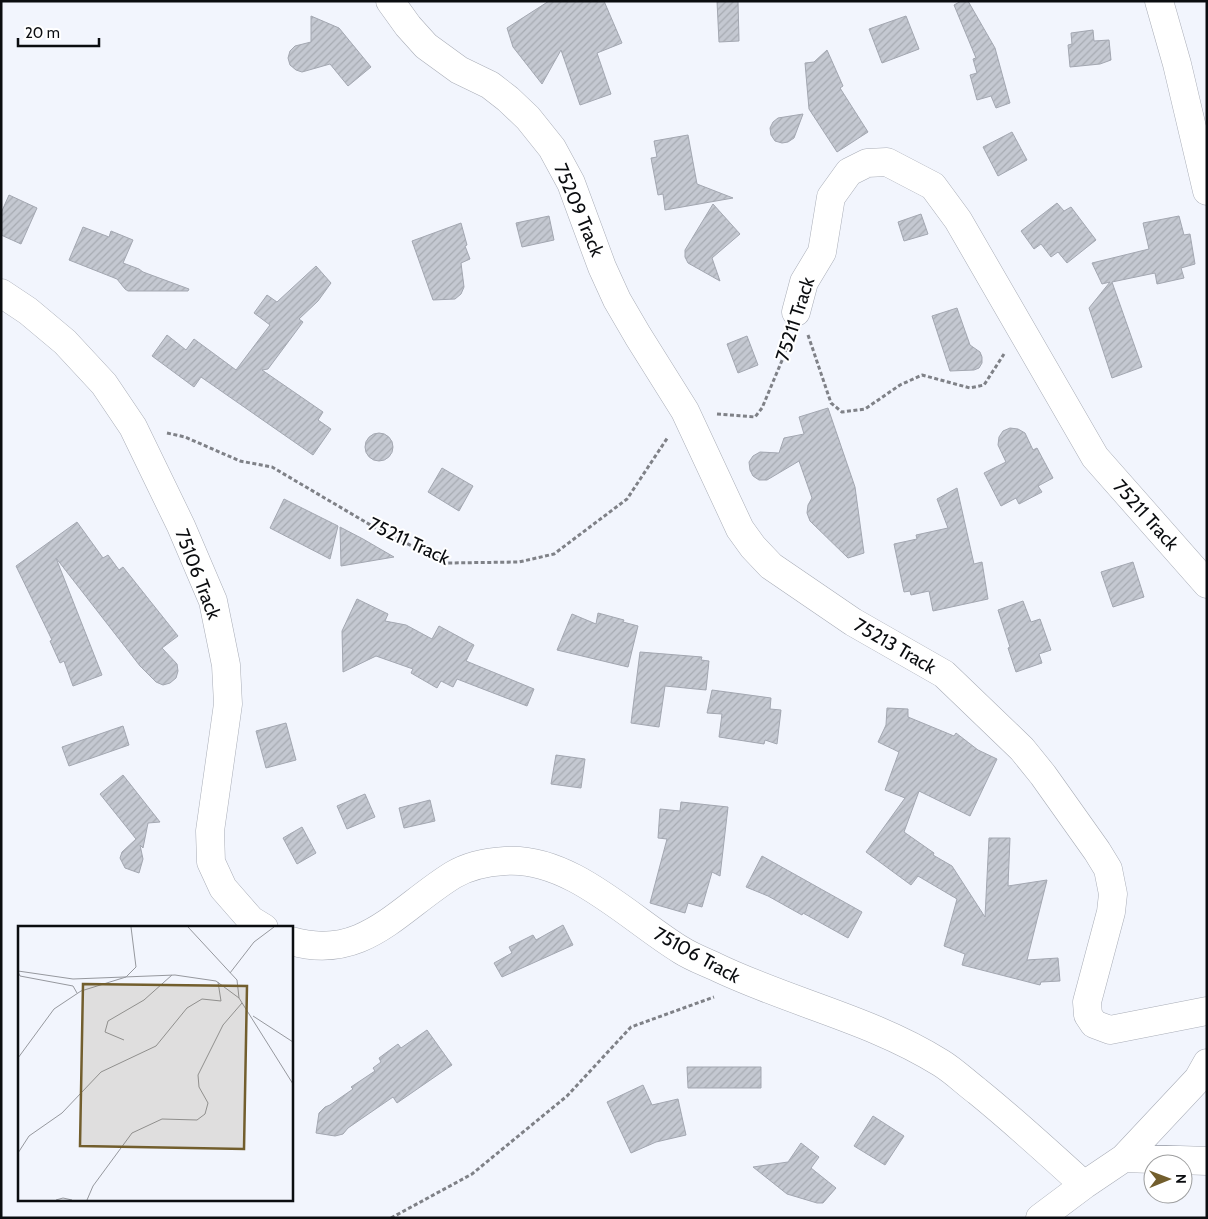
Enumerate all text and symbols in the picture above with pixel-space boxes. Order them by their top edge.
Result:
scale bar [18,15,99,47]
text: 20 m [25,24,60,42]
street label: 75209 Track [549,160,609,260]
street label: 75211 Track [771,274,820,364]
street label: 75211 Track [1108,475,1184,555]
street label: 75211 Track [365,512,454,570]
street label: 75106 Track [170,526,226,623]
street label: 75213 Track [850,613,941,679]
street label: 75106 Track [650,922,745,988]
inset map [18,926,292,1202]
north arrow [1143,1154,1193,1204]
text: N [1172,1174,1190,1184]

